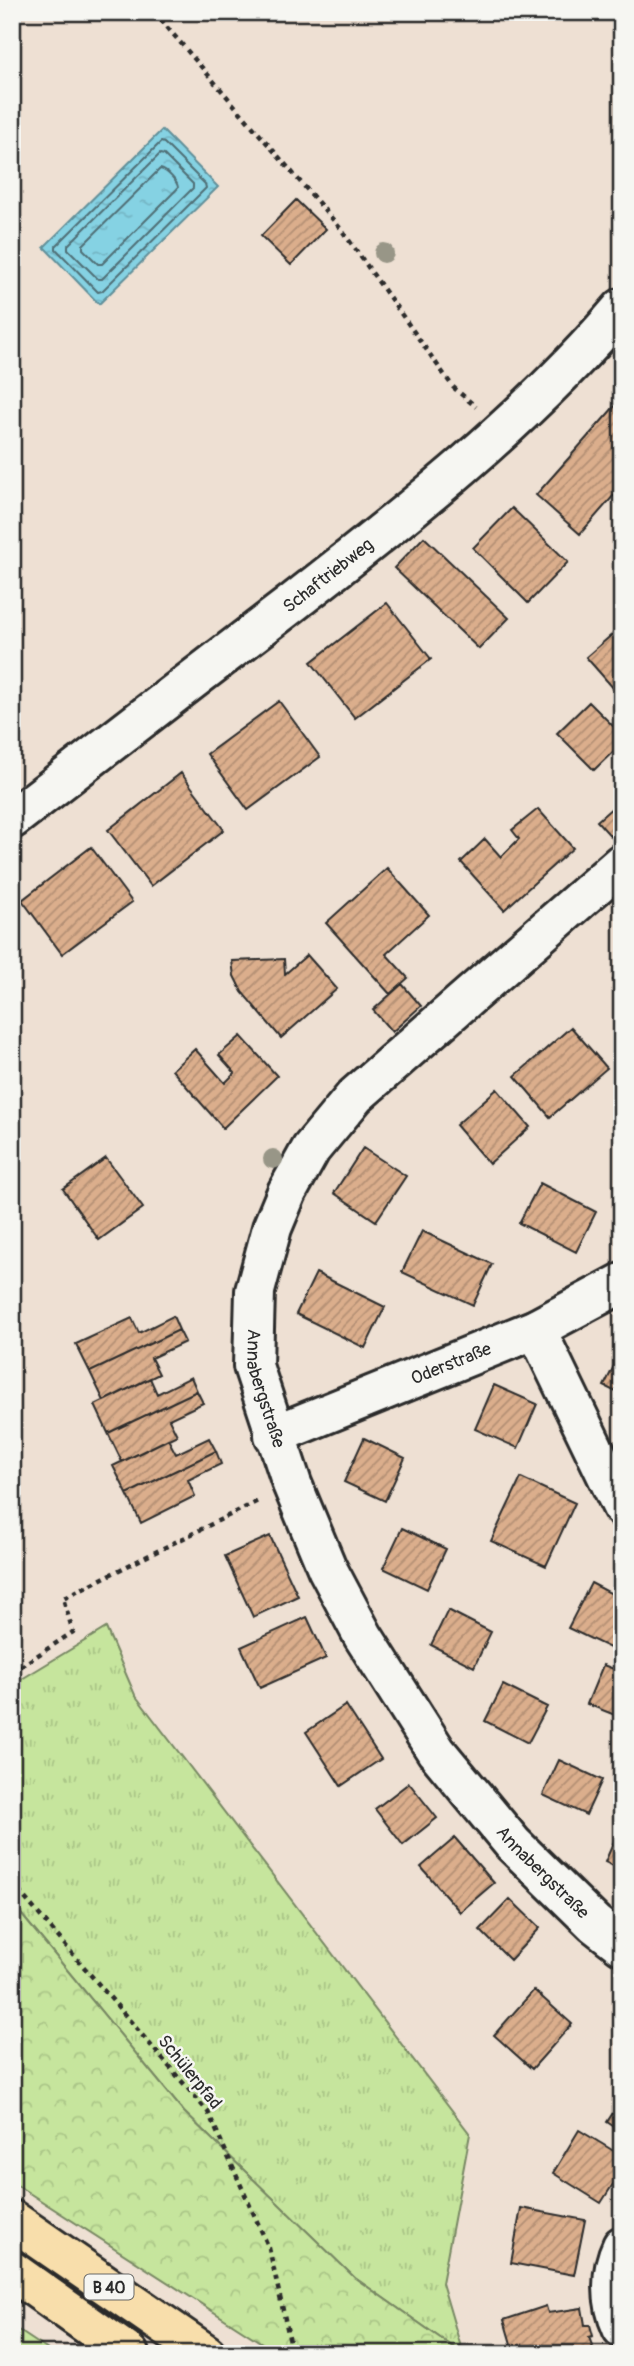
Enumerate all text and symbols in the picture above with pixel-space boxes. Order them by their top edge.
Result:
street label: Schaftriebweg [278,533,378,618]
street label: Annabergstraße [241,1329,290,1451]
street label: Oderstraße [408,1337,495,1390]
street label: Annabergstraße [491,1821,594,1924]
street label: Schülerpfad [153,2030,227,2114]
road number: B 40 [84,2274,134,2300]

